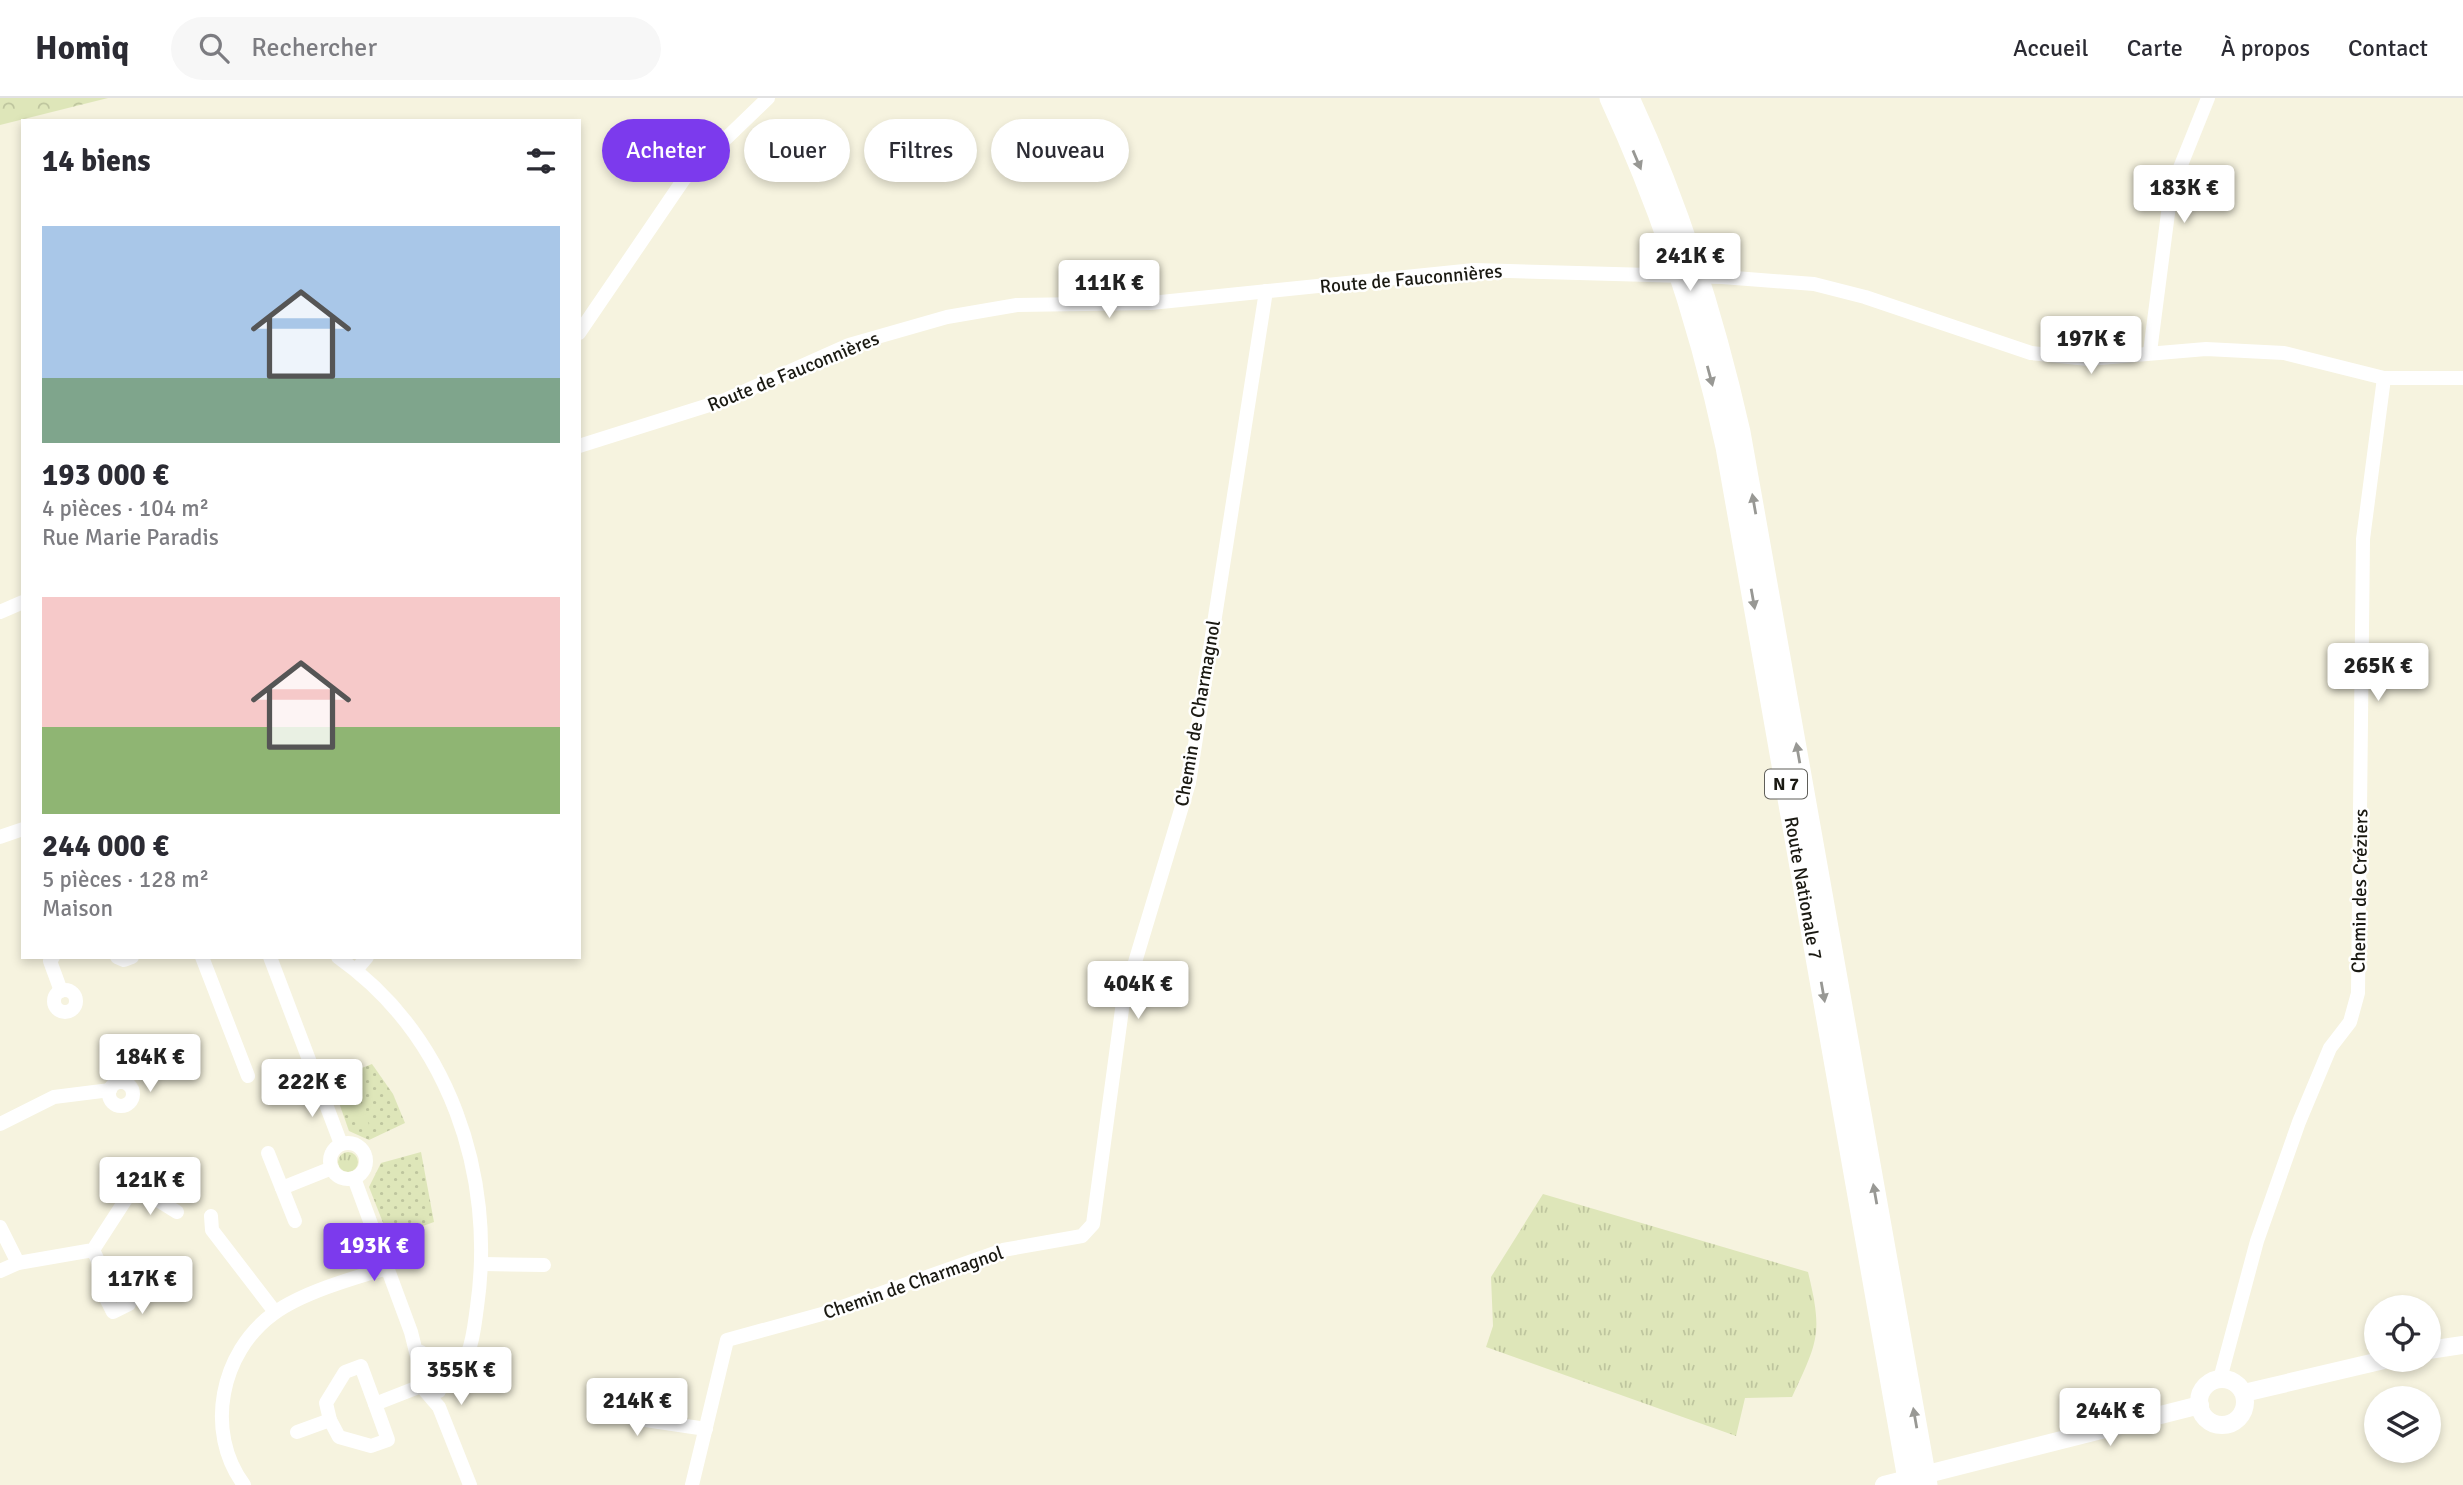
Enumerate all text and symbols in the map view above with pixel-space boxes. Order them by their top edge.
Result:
search box [171,17,661,80]
text: Homiq [35,28,129,69]
icon: search [195,29,233,67]
text: Rechercher [251,32,377,64]
text: Accueil [2013,33,2089,63]
text: Carte [2127,33,2183,63]
text: À propos [2221,33,2310,63]
text: Contact [2348,33,2428,63]
chip: Acheter [602,119,730,182]
chip: Louer [744,119,850,182]
chip: Filtres [864,119,977,182]
chip: Nouveau [991,119,1129,182]
icon: filters [522,142,560,180]
text: 14 biens [42,143,151,180]
one-way arrow [1632,150,1643,171]
pin: 183K € [2127,166,2241,225]
text: 183K € [2149,173,2219,202]
pin: 241K € [1633,234,1747,293]
text: 241K € [1655,241,1725,270]
street label: Route de Fauconnières [1319,259,1503,299]
pin: 111K € [1052,260,1166,320]
text: 111K € [1074,268,1144,297]
icon: home [238,271,364,397]
pin: 197K € [2034,316,2148,376]
text: 197K € [2056,324,2126,353]
street label: Route de Fauconnières [704,326,883,417]
one-way arrow [1705,366,1715,387]
text: 193 000 € [42,457,169,494]
one-way arrow [1748,493,1759,515]
text: 4 pièces · 104 m² [42,494,209,523]
text: Rue Marie Paradis [42,523,219,552]
one-way arrow [1748,588,1759,610]
street label: Chemin de Charmagnol [1170,618,1226,808]
icon: home [238,642,364,768]
pin: 265K € [2321,644,2435,703]
text: 265K € [2343,651,2413,680]
one-way arrow [1792,741,1803,763]
road number: N 7 [1765,770,1807,798]
street label: Chemin des Créziers [2347,809,2373,973]
street label: Route Nationale 7 [1779,815,1827,962]
text: 244 000 € [42,828,169,865]
text: 5 pièces · 128 m² [42,865,209,894]
text: Maison [42,894,113,923]
pin: 404K € [1081,962,1195,1021]
text: 404K € [1103,969,1173,998]
one-way arrow [1817,981,1828,1003]
pin: 184K € [93,1034,207,1094]
text: 184K € [115,1042,185,1071]
pin: 222K € [255,1060,369,1119]
text: 222K € [277,1067,347,1096]
pin: 121K € [93,1158,207,1217]
text: 121K € [115,1165,185,1194]
one-way arrow [1870,1183,1881,1205]
pin: 193K € [317,1224,431,1283]
text: 193K € [339,1231,409,1260]
street label: Chemin de Charmagnol [820,1241,1007,1325]
pin: 117K € [85,1256,199,1316]
text: 117K € [107,1264,177,1293]
map controls [2364,1295,2441,1463]
button: locate [2364,1295,2441,1372]
pin: 355K € [404,1348,518,1407]
text: 355K € [426,1355,496,1384]
pin: 214K € [580,1378,694,1438]
text: 214K € [602,1386,672,1415]
button: layers [2364,1386,2441,1463]
pin: 244K € [2053,1388,2167,1448]
text: 244K € [2075,1396,2145,1425]
one-way arrow [1909,1407,1920,1429]

